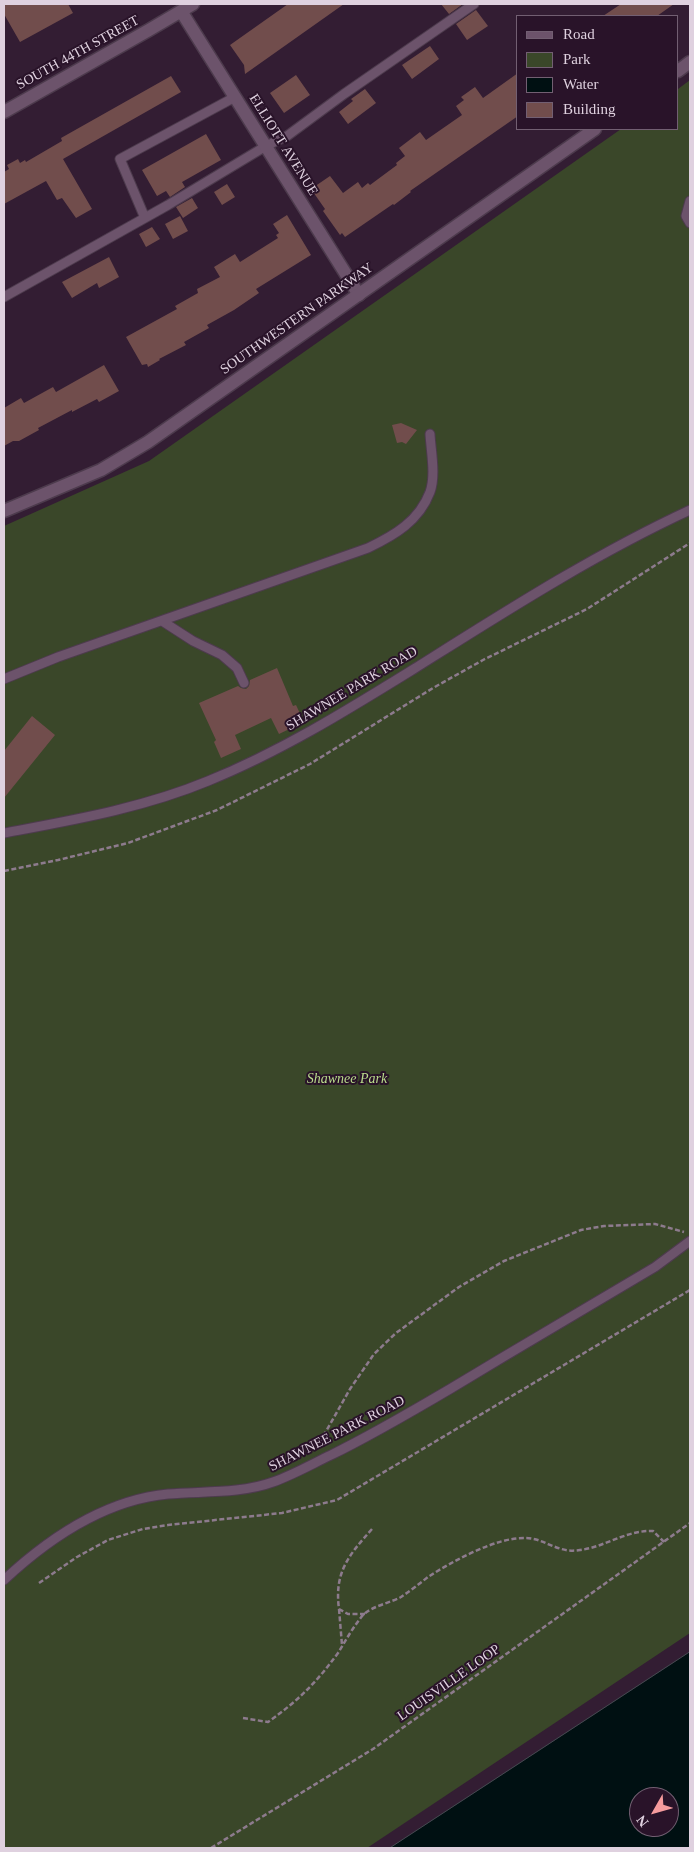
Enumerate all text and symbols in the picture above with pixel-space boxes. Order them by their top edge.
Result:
street label: SOUTH 44TH STREET [14,12,142,94]
legend [516,15,679,130]
text: Road [563,26,595,42]
text: Park [563,51,591,67]
text: Water [563,76,598,92]
street label: ELLIOTT AVENUE [245,91,321,199]
text: Building [563,101,616,117]
street label: SOUTHWESTERN PARKWAY [217,260,377,378]
street label: SHAWNEE PARK ROAD [283,643,421,735]
park label: Shawnee Park [307,1071,387,1087]
street label: SHAWNEE PARK ROAD [266,1392,408,1476]
street label: LOUISVILLE LOOP [394,1641,504,1725]
north arrow [629,1787,679,1837]
text: N [634,1812,652,1830]

